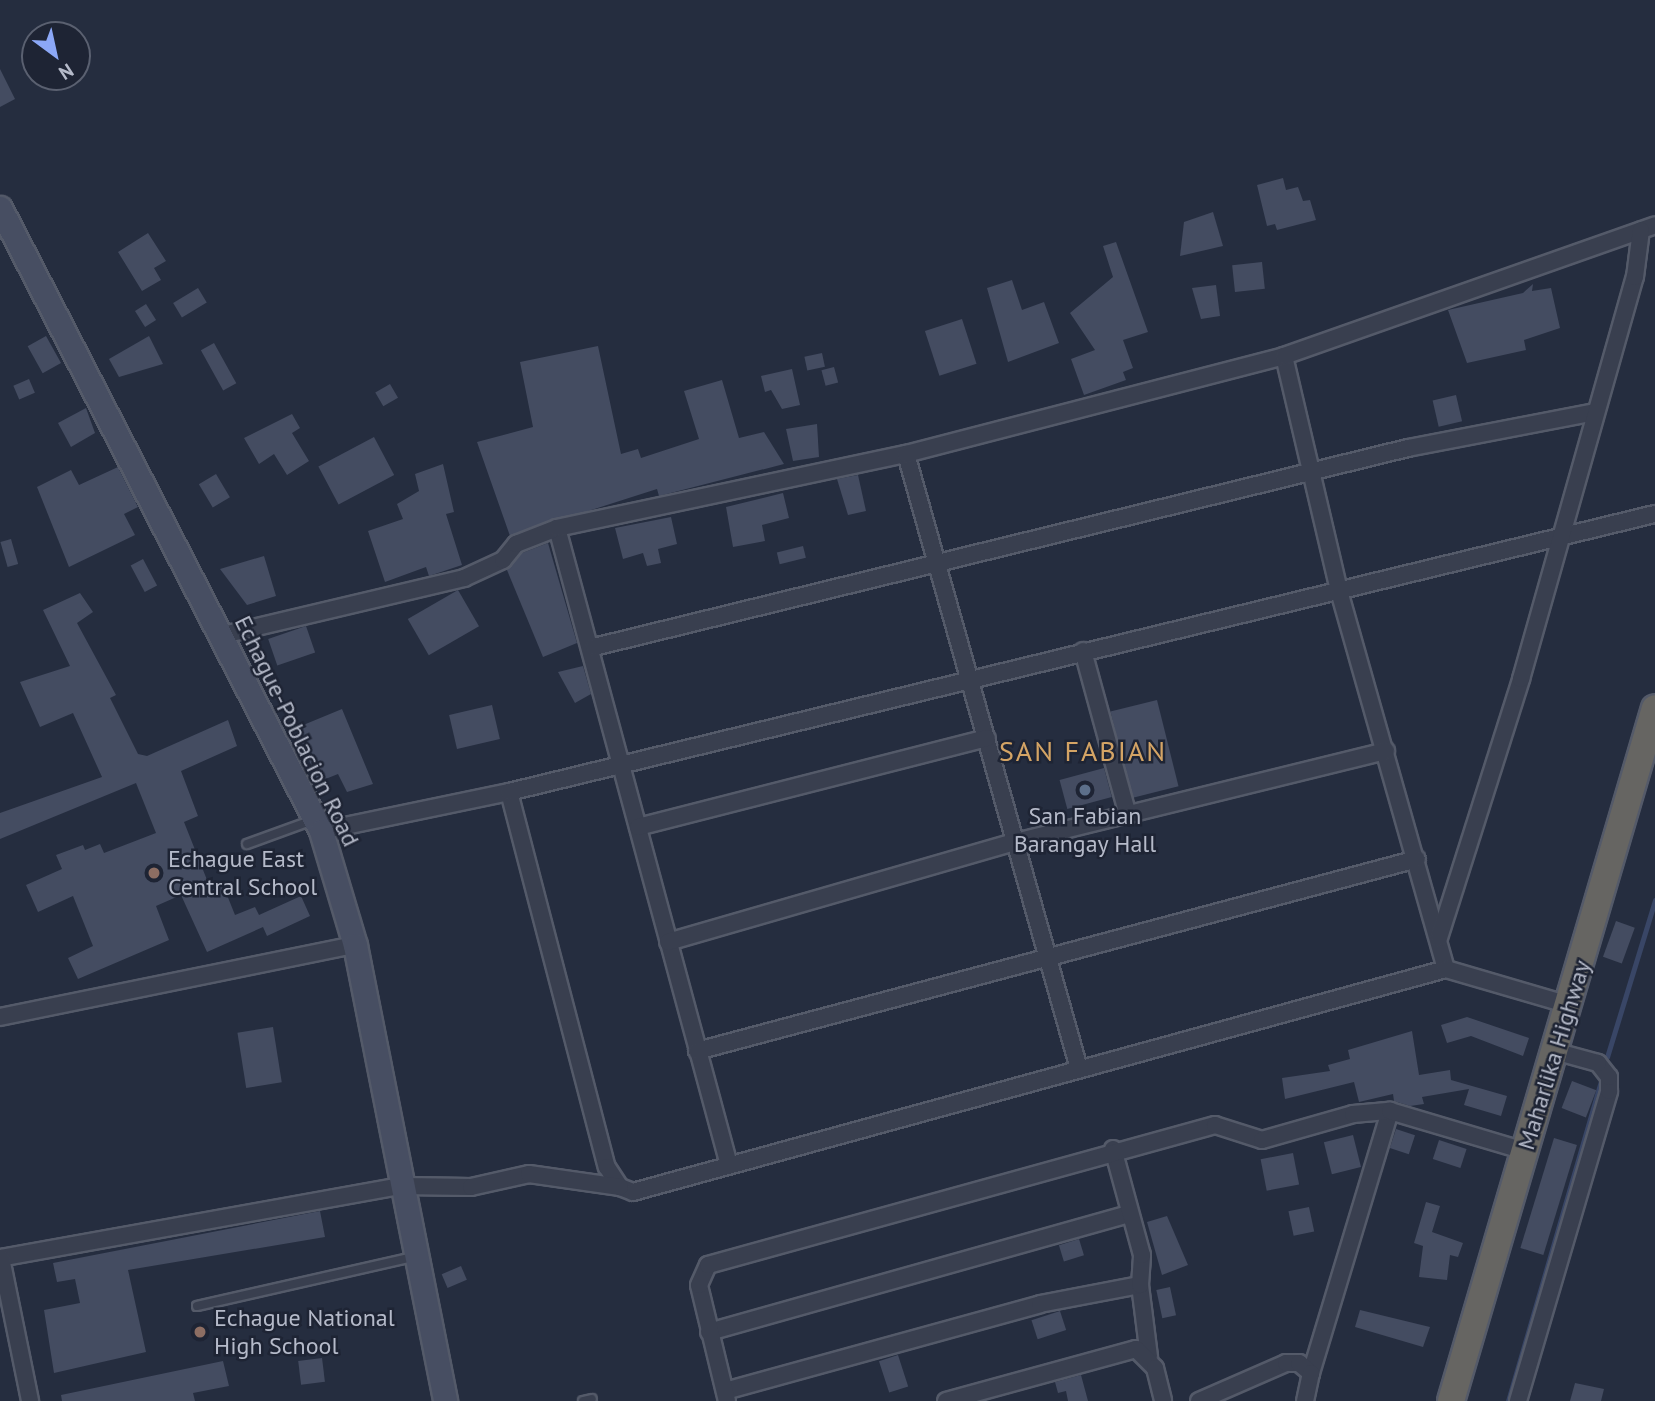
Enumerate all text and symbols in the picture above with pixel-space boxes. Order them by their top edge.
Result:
north arrow [21,21,91,91]
text: N [55,58,78,85]
street label: Echague-Poblacion Road [229,611,365,851]
district label: SAN FABIAN [1000,734,1166,768]
marker: San Fabian Barangay Hall [1077,782,1093,798]
place label: San Fabian Barangay Hall [1013,802,1157,858]
place label: Echague East Central School [168,845,317,901]
marker: Echague East Central School [146,865,162,881]
street label: Maharlika Highway [1511,957,1597,1153]
place label: Echague National High School [214,1304,395,1360]
marker: Echague National High School [192,1324,208,1340]

